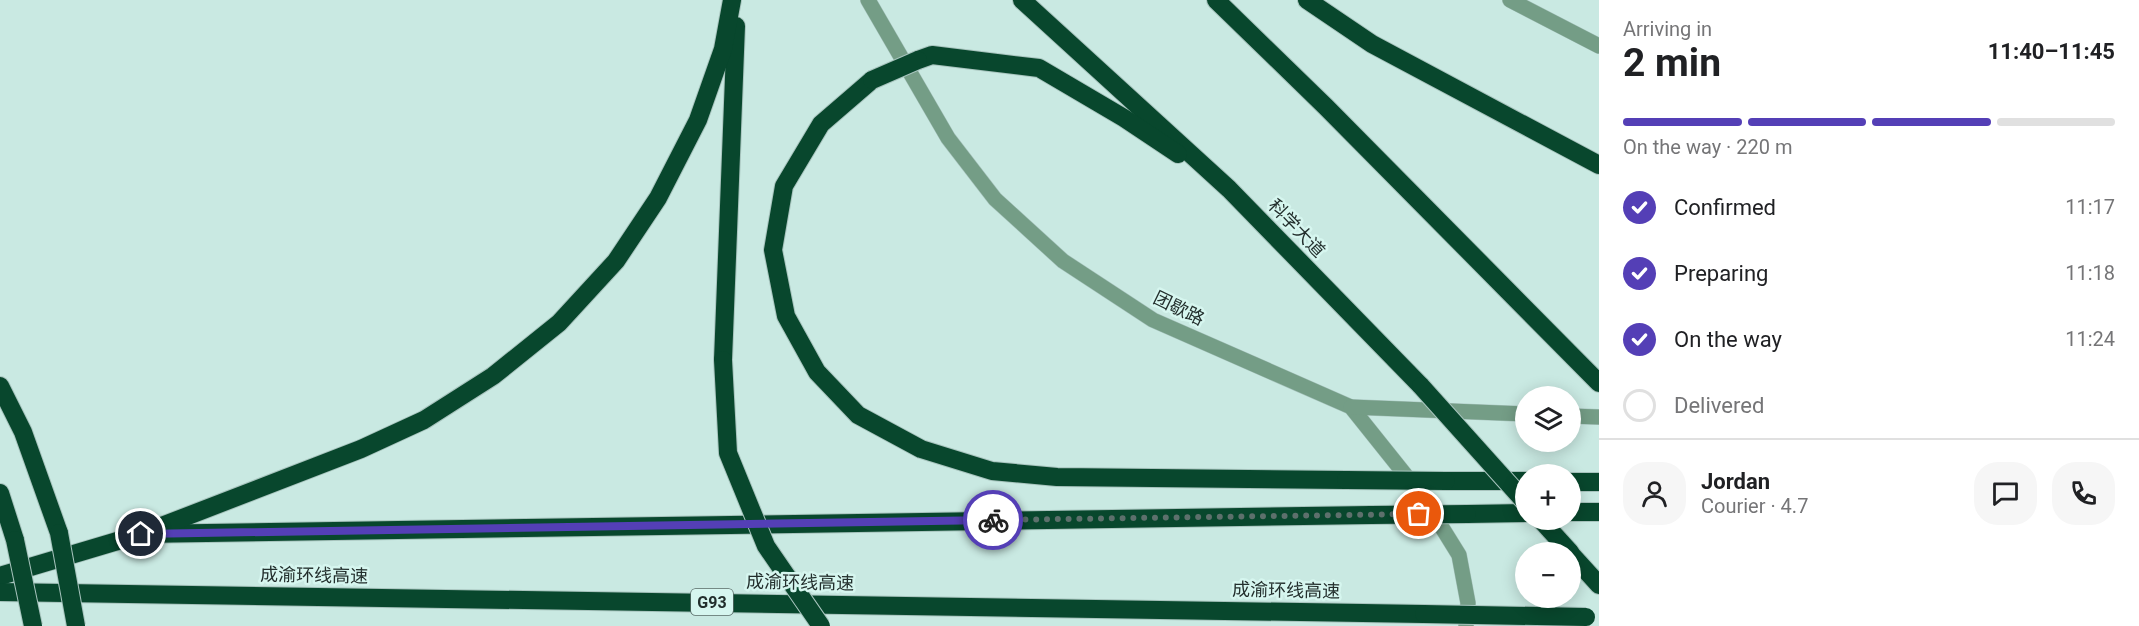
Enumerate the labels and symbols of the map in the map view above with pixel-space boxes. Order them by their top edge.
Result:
street label: 科学大道 [1264,195,1330,261]
street label: 团歇路 [1150,287,1208,329]
pin [1393,488,1444,539]
courier [963,490,1023,550]
pin [115,508,166,559]
street label: 成渝环线高速 [260,564,368,586]
street label: 成渝环线高速 [746,571,854,593]
street label: 成渝环线高速 [1232,579,1340,601]
road number: G93 [691,589,733,615]

